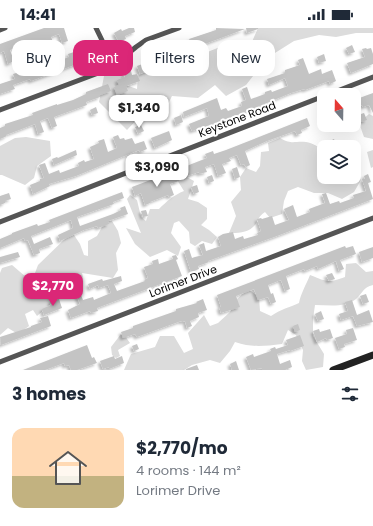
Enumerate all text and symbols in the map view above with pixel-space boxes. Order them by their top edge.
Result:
text: 14:41 [20,4,56,25]
chip: Buy [12,40,65,76]
chip: Rent [73,40,133,76]
chip: Filters [141,40,209,76]
chip: New [217,40,275,76]
north arrow [317,88,361,132]
map controls [317,88,361,184]
pin: $1,340 [106,95,172,129]
street label: Keystone Road [196,97,278,141]
text: $1,340 [118,98,160,117]
button: layers [317,140,361,184]
pin: $3,090 [124,154,190,188]
text: $3,090 [134,157,180,176]
street label: Lorimer Drive [147,261,219,301]
pin: $2,770 [20,273,86,307]
text: $2,770 [32,276,74,295]
text: 3 homes [12,382,86,406]
icon: filters [339,383,361,405]
text: $2,770/mo [136,436,228,460]
icon: home [44,444,92,492]
text: 4 rooms · 144 m² [136,461,241,480]
text: Lorimer Drive [136,481,220,500]

